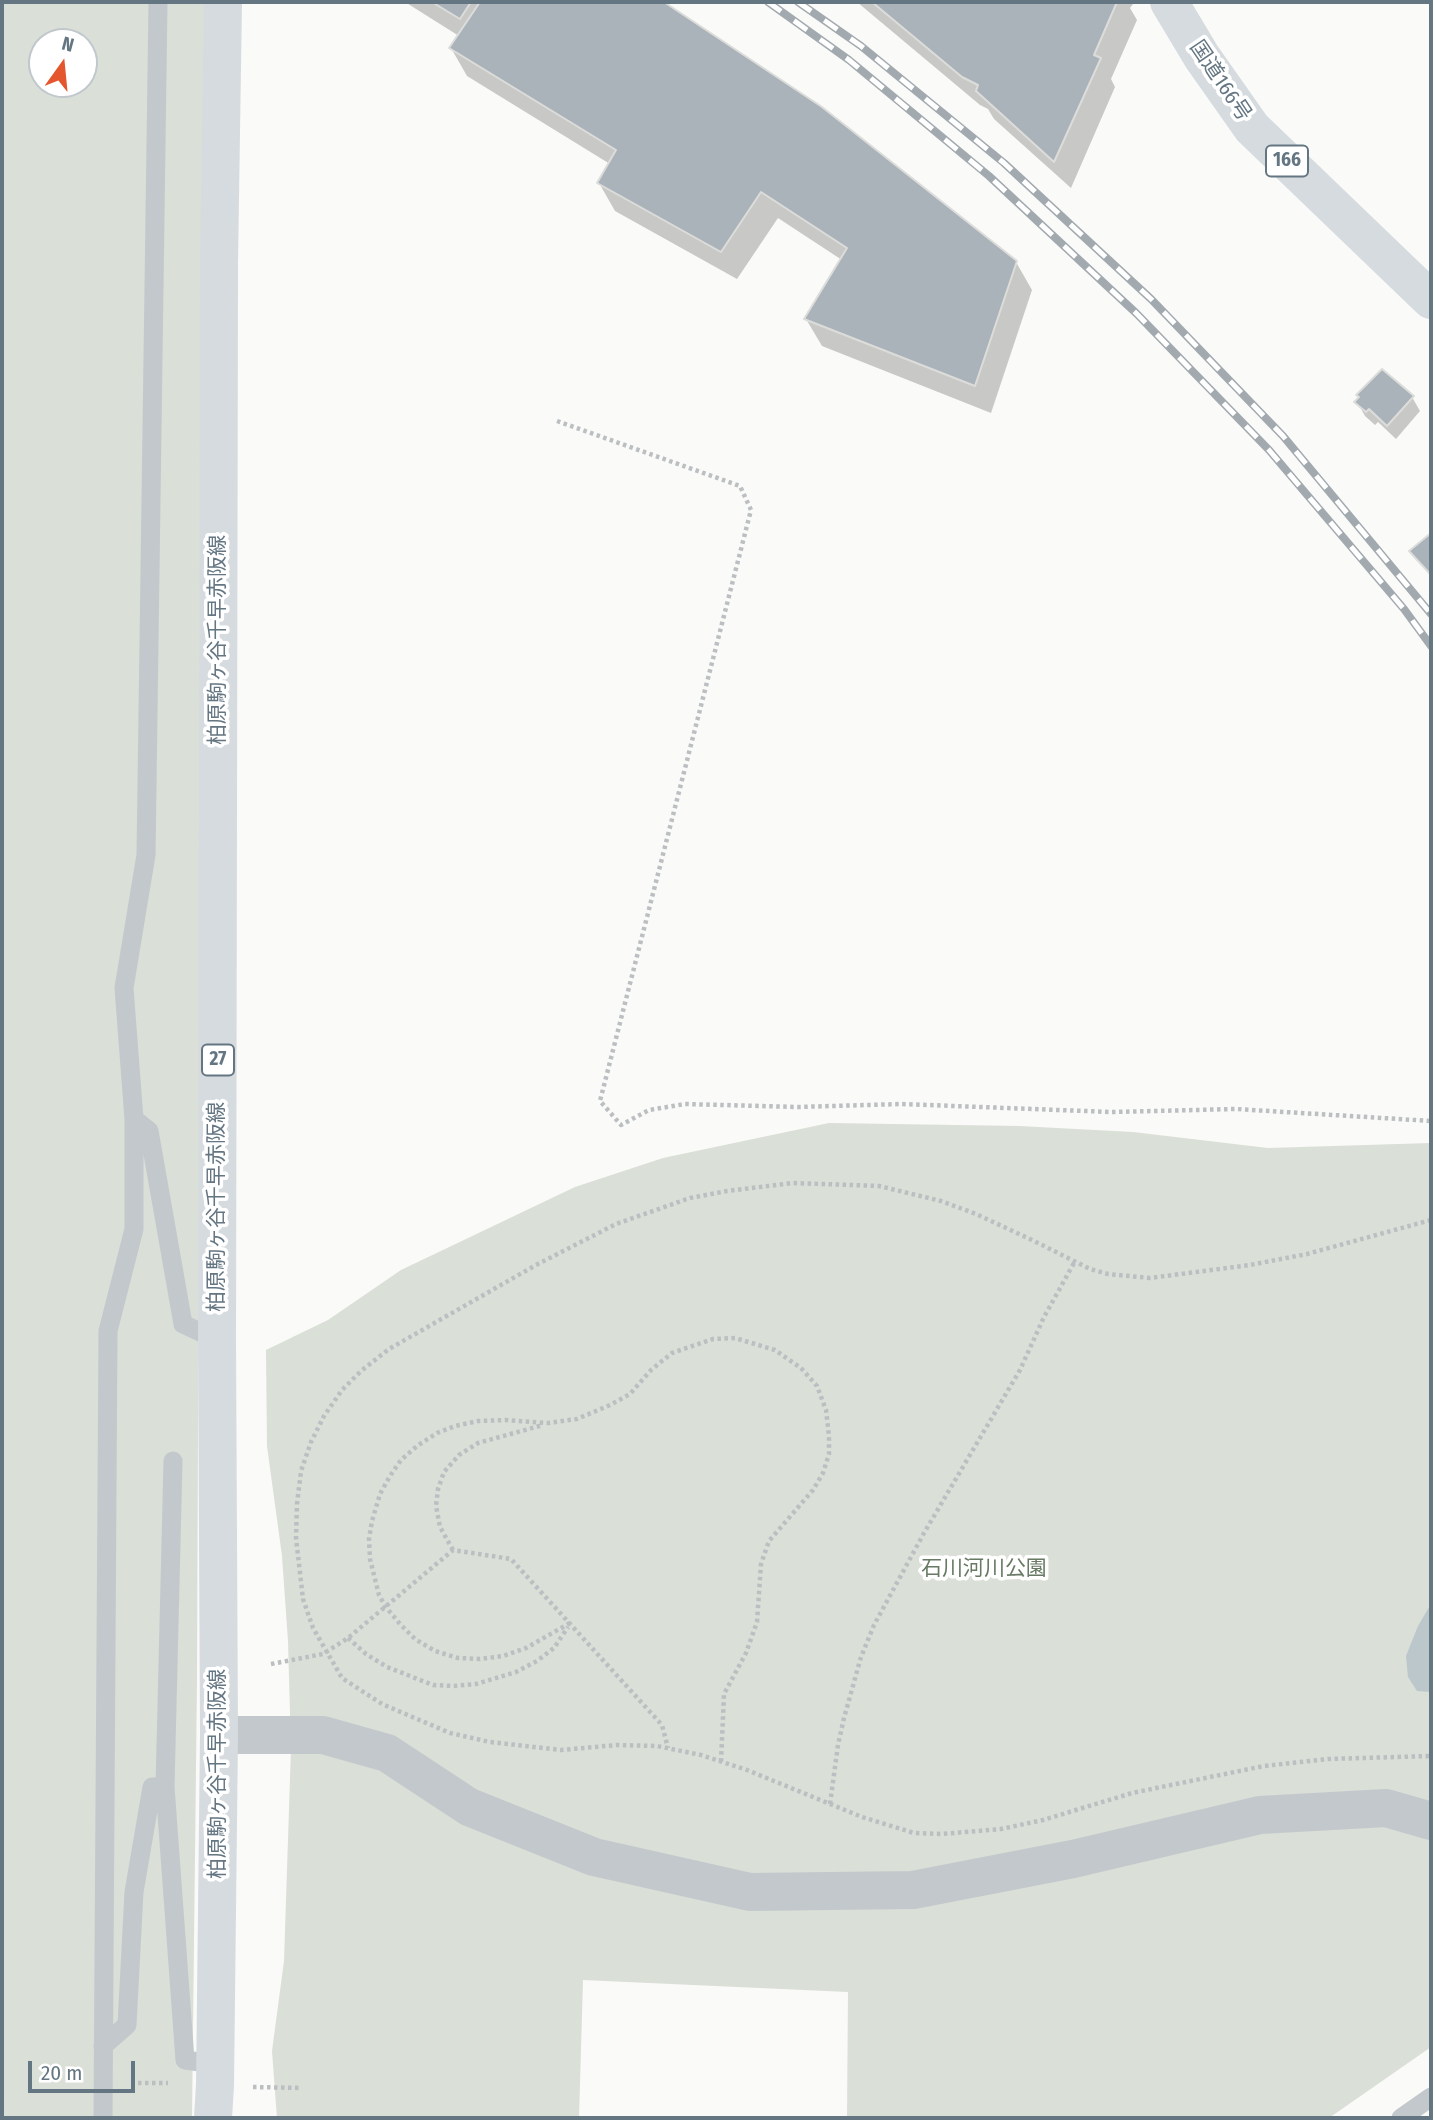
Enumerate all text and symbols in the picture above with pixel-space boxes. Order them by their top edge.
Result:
north arrow [28,28,98,98]
text: N [60,32,77,57]
street label: 国道166号 [1184,36,1256,126]
road number: 166 [1266,146,1308,176]
street label: 柏原駒ヶ谷千早赤阪線 [205,535,231,745]
road number: 27 [202,1044,234,1076]
street label: 柏原駒ヶ谷千早赤阪線 [204,1102,230,1312]
park label: 石川河川公園 [921,1556,1047,1582]
street label: 柏原駒ヶ谷千早赤阪線 [205,1669,231,1879]
scale bar [32,2046,138,2090]
text: 20 m [41,2060,82,2086]

